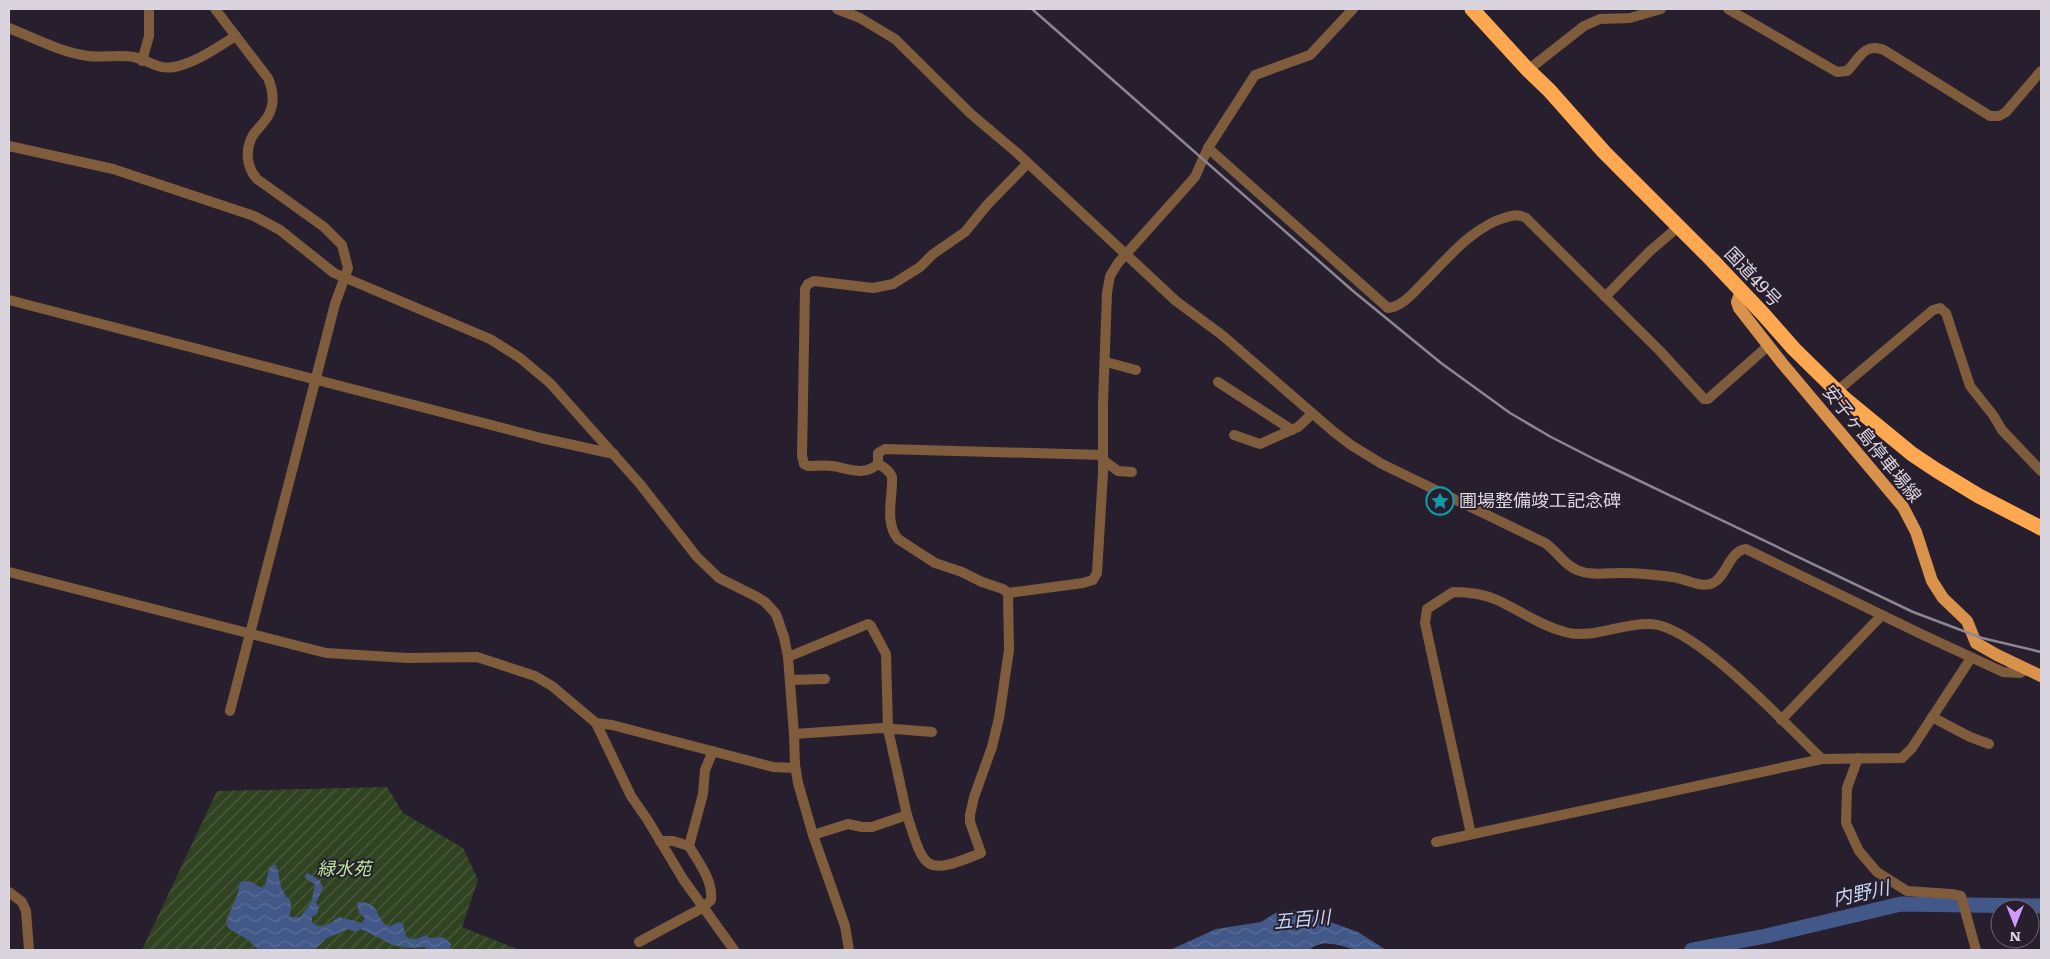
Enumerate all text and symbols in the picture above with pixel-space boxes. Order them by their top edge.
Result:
street label: 国道49号 [1719,240,1789,312]
street label: 安子ヶ島停車場線 [1817,379,1929,508]
place icon: 圃場整備竣工記念碑 [1425,486,1455,516]
place label: 圃場整備竣工記念碑 [1459,486,1621,513]
park label: 緑水苑 [317,854,374,881]
water label: 内野川 [1830,872,1894,912]
north arrow [1990,899,2040,949]
water label: 五百川 [1272,901,1334,934]
text: N [2009,928,2021,948]

